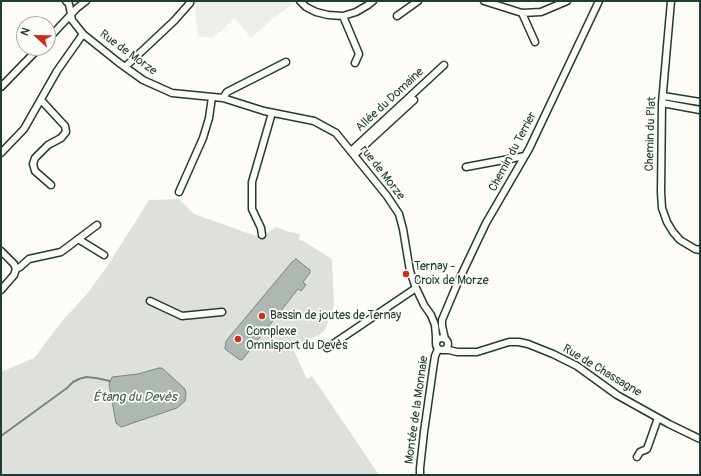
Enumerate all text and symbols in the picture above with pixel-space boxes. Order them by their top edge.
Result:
north arrow [16,16,56,56]
text: N [18,26,33,38]
street label: Rue de Morze [96,27,160,79]
street label: Allée du Domaine [353,65,427,135]
street label: Chemin du Plat [642,96,660,172]
street label: Chemin du Terrier [486,110,540,194]
street label: rue de Morze [356,143,408,203]
place label: Ternay - Croix de Morze [414,260,489,288]
marker: Ternay - Croix de Morze [401,269,411,279]
place label: Bassin de joutes de Ternay [270,309,401,323]
marker: Bassin de joutes de Ternay [257,311,267,321]
place label: Complexe Omnisport du Devès [246,325,348,353]
marker: Complexe Omnisport du Devès [233,334,243,344]
street label: Rue de Chassagne [560,342,644,400]
street label: Montée de la Monnaie [402,355,432,465]
water label: Étang du Devès [93,390,177,406]

